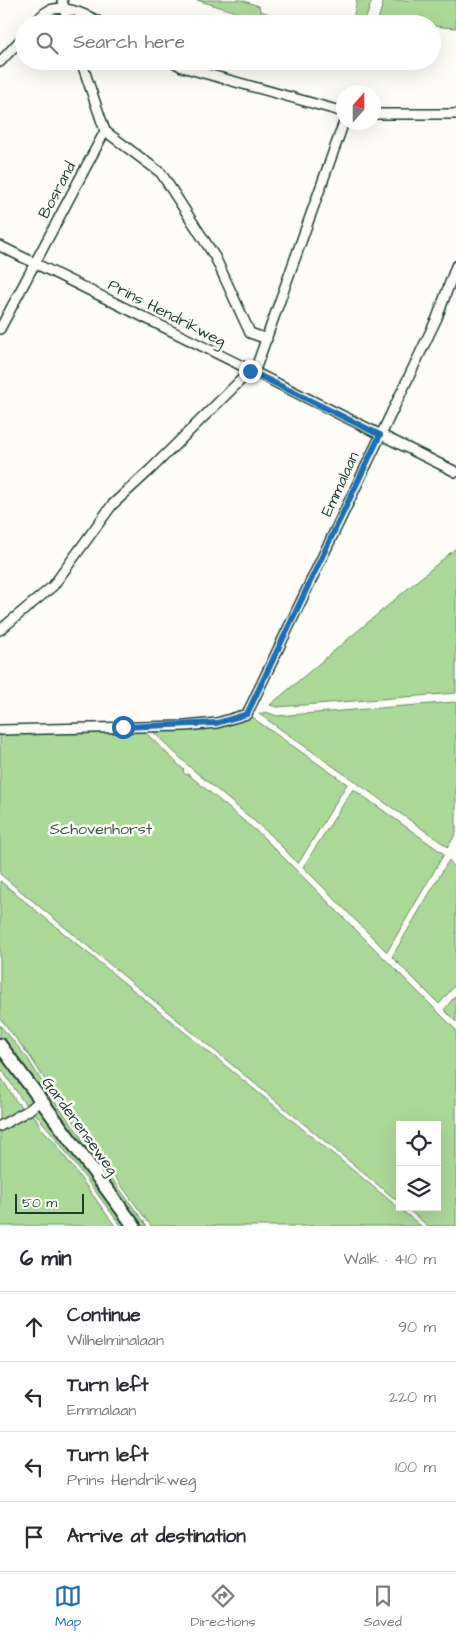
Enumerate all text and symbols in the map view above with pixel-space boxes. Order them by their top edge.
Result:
search box [15,15,441,70]
icon: search [33,29,61,57]
text: Search here [73,29,185,56]
north arrow [336,85,381,130]
street label: Bosrand [33,158,81,222]
street label: Prins Hendrikweg [104,274,230,353]
route end [239,360,262,383]
street label: Emmalaan [315,448,365,520]
route start [112,716,135,739]
park label: Schovenhorst [50,818,153,840]
street label: Garderenseweg [36,1072,123,1180]
map controls [396,1121,441,1211]
button: locate [396,1121,441,1166]
button: layers [396,1166,441,1211]
scale bar [15,1191,84,1214]
text: 50 m [22,1193,57,1213]
text: 6 min [20,1244,72,1273]
text: Walk · 410 m [344,1248,436,1270]
text: Continue [67,1302,141,1329]
icon: ahead [20,1313,48,1341]
text: 90 m [398,1316,436,1338]
text: Wilhelminalaan [67,1329,164,1351]
text: Turn left [67,1372,148,1399]
icon: left [20,1383,48,1411]
text: 220 m [389,1386,436,1408]
text: Emmalaan [67,1399,136,1421]
text: Turn left [67,1442,148,1469]
icon: left [20,1453,48,1481]
text: 100 m [395,1456,436,1478]
text: Prins Hendrikweg [67,1469,196,1491]
icon: arrive [20,1523,48,1551]
text: Arrive at destination [67,1523,246,1550]
tab: Map [54,1582,82,1632]
tab: Directions [190,1582,255,1632]
tab: Saved [364,1582,402,1632]

